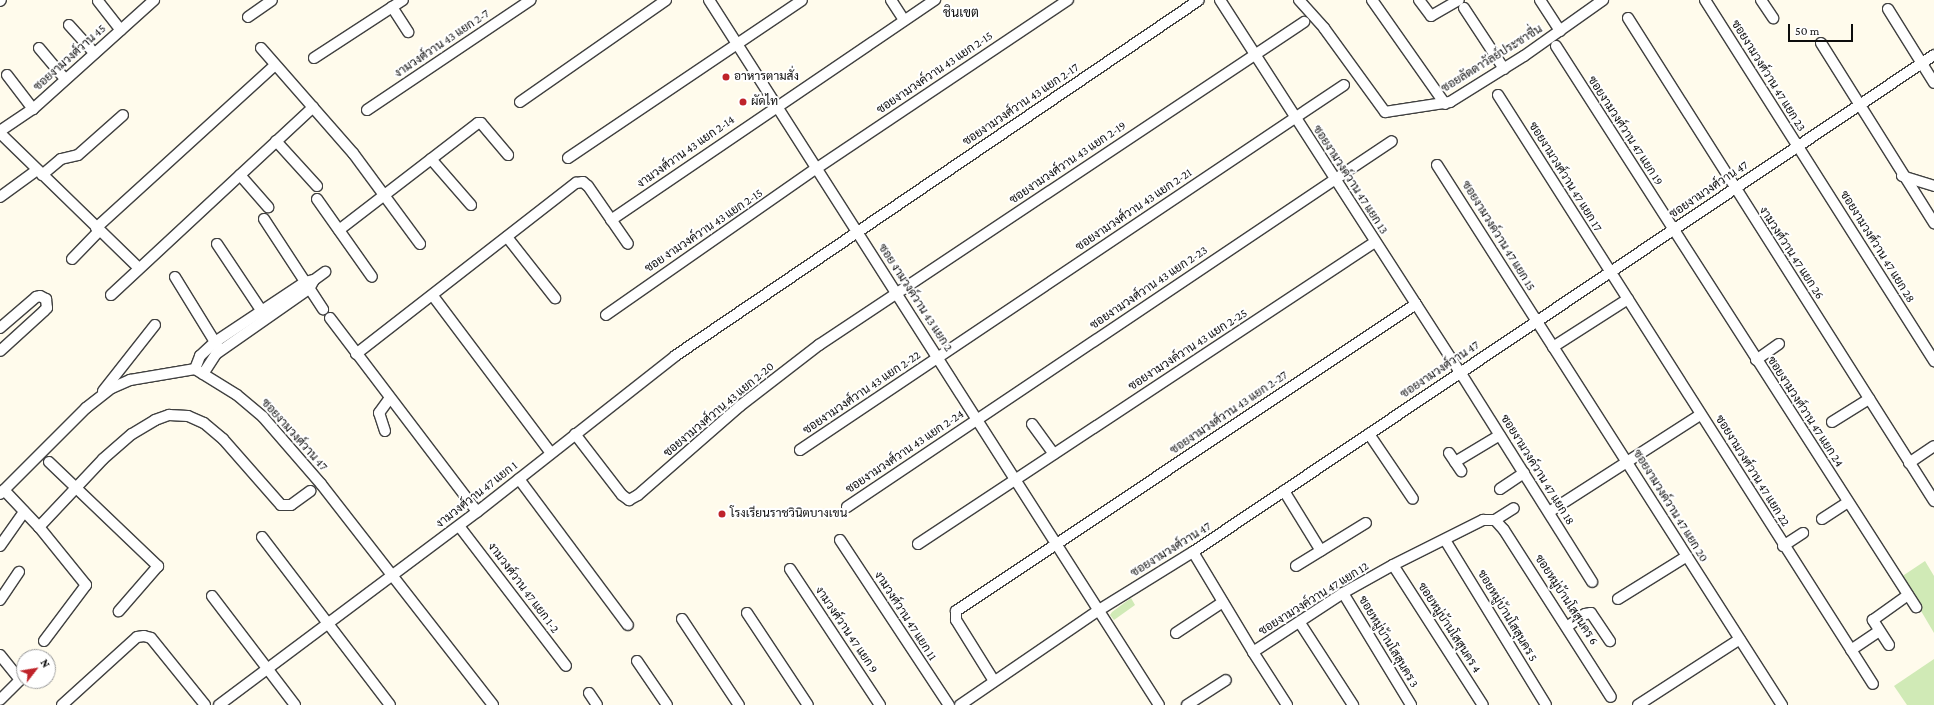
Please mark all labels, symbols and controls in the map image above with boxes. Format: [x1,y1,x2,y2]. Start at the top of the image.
district label: ชินเขต [943,5,979,21]
street label: งามวงศ์วาน 43 แยก 2-7 [392,7,492,81]
scale bar [1790,16,1855,42]
street label: ซอยงามวงศ์วาน 47 แยก 23 [1728,18,1808,134]
street label: ซอยงามวงศ์วาน 45 [31,22,109,94]
street label: ซอยลัดดาวัลย์ประชาชื่น [1439,22,1545,96]
text: 50 m [1795,24,1819,38]
street label: ซอยงามวงค์วาน 43 แยก 2-15 [874,29,996,117]
street label: ซอยงามวงศ์วาน 43 แยก 2-17 [960,61,1082,149]
place label: อาหารตามสั่ง [734,70,799,84]
marker: อาหารตามสั่ง [721,72,731,82]
street label: ซอยงามวงศ์วาน 47 แยก 19 [1584,74,1666,188]
place label: ผัดไท [751,95,778,109]
marker: ผัดไท [738,97,748,107]
street label: งามวงศ์วาน 43 แยก 2-14 [634,113,738,191]
street label: ซอยงามวงศ์วาน 43 แยก 2-19 [1007,119,1129,207]
street label: ซอยงามวงศ์วาน 47 แยก 17 [1525,119,1605,235]
street label: ซอยงามวงค์วาน 47 แยก 13 [1309,123,1391,237]
street label: ซอยงามวงศ์วาน 47 [1667,158,1751,222]
street label: ซอยงามวงศ์วาน 43 แยก 2-21 [1073,166,1195,254]
street label: ซอยงามวงค์วาน 47 แยก 15 [1458,178,1538,294]
street label: ซอย งามวงค์วาน 43 แยก 2-15 [642,186,766,276]
street label: ซอยงามวงศ์วาน 47 แยก 28 [1837,188,1917,306]
street label: งามวงศ์วาน 47 แยก 26 [1756,204,1826,302]
street label: ซอย งามวงค์วาน 43 แยก 2 [875,241,955,355]
street label: ซอยงามวงศ์วาน 43 แยก 2-23 [1087,243,1211,333]
street label: ซอยงามวงค์วาน 43 แยก 2-25 [1126,306,1250,394]
street label: ซอยงามวงศ์วาน 47 [1398,338,1482,402]
street label: ซอยงามวงศ์วาน 43 แยก 2-22 [800,348,924,438]
street label: ซอยงามวงศ์วาน 47 แยก 24 [1764,354,1846,470]
street label: ซอยงามวงศ์วาน 43 แยก 2-20 [661,360,777,460]
street label: ซอยงามวงศ์วาน 43 แยก 2-27 [1168,368,1290,458]
street label: ซอยงามวงศ์วาน 47 [258,396,330,474]
street label: ซอยงามวงศ์วาน 43 แยก 2-24 [843,407,967,497]
street label: ซอยงามวงค์วาน 47 แยก 18 [1497,412,1577,528]
street label: ซอยงามวงศ์วาน 47 แยก 22 [1712,413,1792,529]
street label: ซอยงามวงค์วาน 47 แยก 20 [1630,447,1710,565]
street label: งามวงศ์วาน 47 แยก 1 [433,459,521,531]
place label: โรงเรียนราชวินิตบางเขน [730,507,847,521]
marker: โรงเรียนราชวินิตบางเขน [717,509,727,519]
street label: ซอยงามวงศ์วาน 47 [1128,520,1214,580]
street label: งามวงศ์วาน 47 แยก 1-2 [484,540,562,636]
street label: ซอยหมู่บ้านโสสุนคร 6 [1531,552,1601,648]
street label: ซอยงามวงค์วาน 47 แยก 12 [1256,559,1372,639]
street label: ซอยหมู่บ้านโสสุนคร 5 [1474,567,1540,665]
street label: งามวงศ์วาน 47 แยก 11 [871,569,939,663]
street label: ซอยหมู่บ้านโสสุนคร 4 [1414,580,1484,676]
street label: งามวงศ์วาน 47 แยก 9 [812,584,880,676]
street label: ซอยหมู่บ้านโสสุนคร 3 [1355,593,1421,691]
north arrow [16,649,56,689]
text: N [38,657,53,670]

